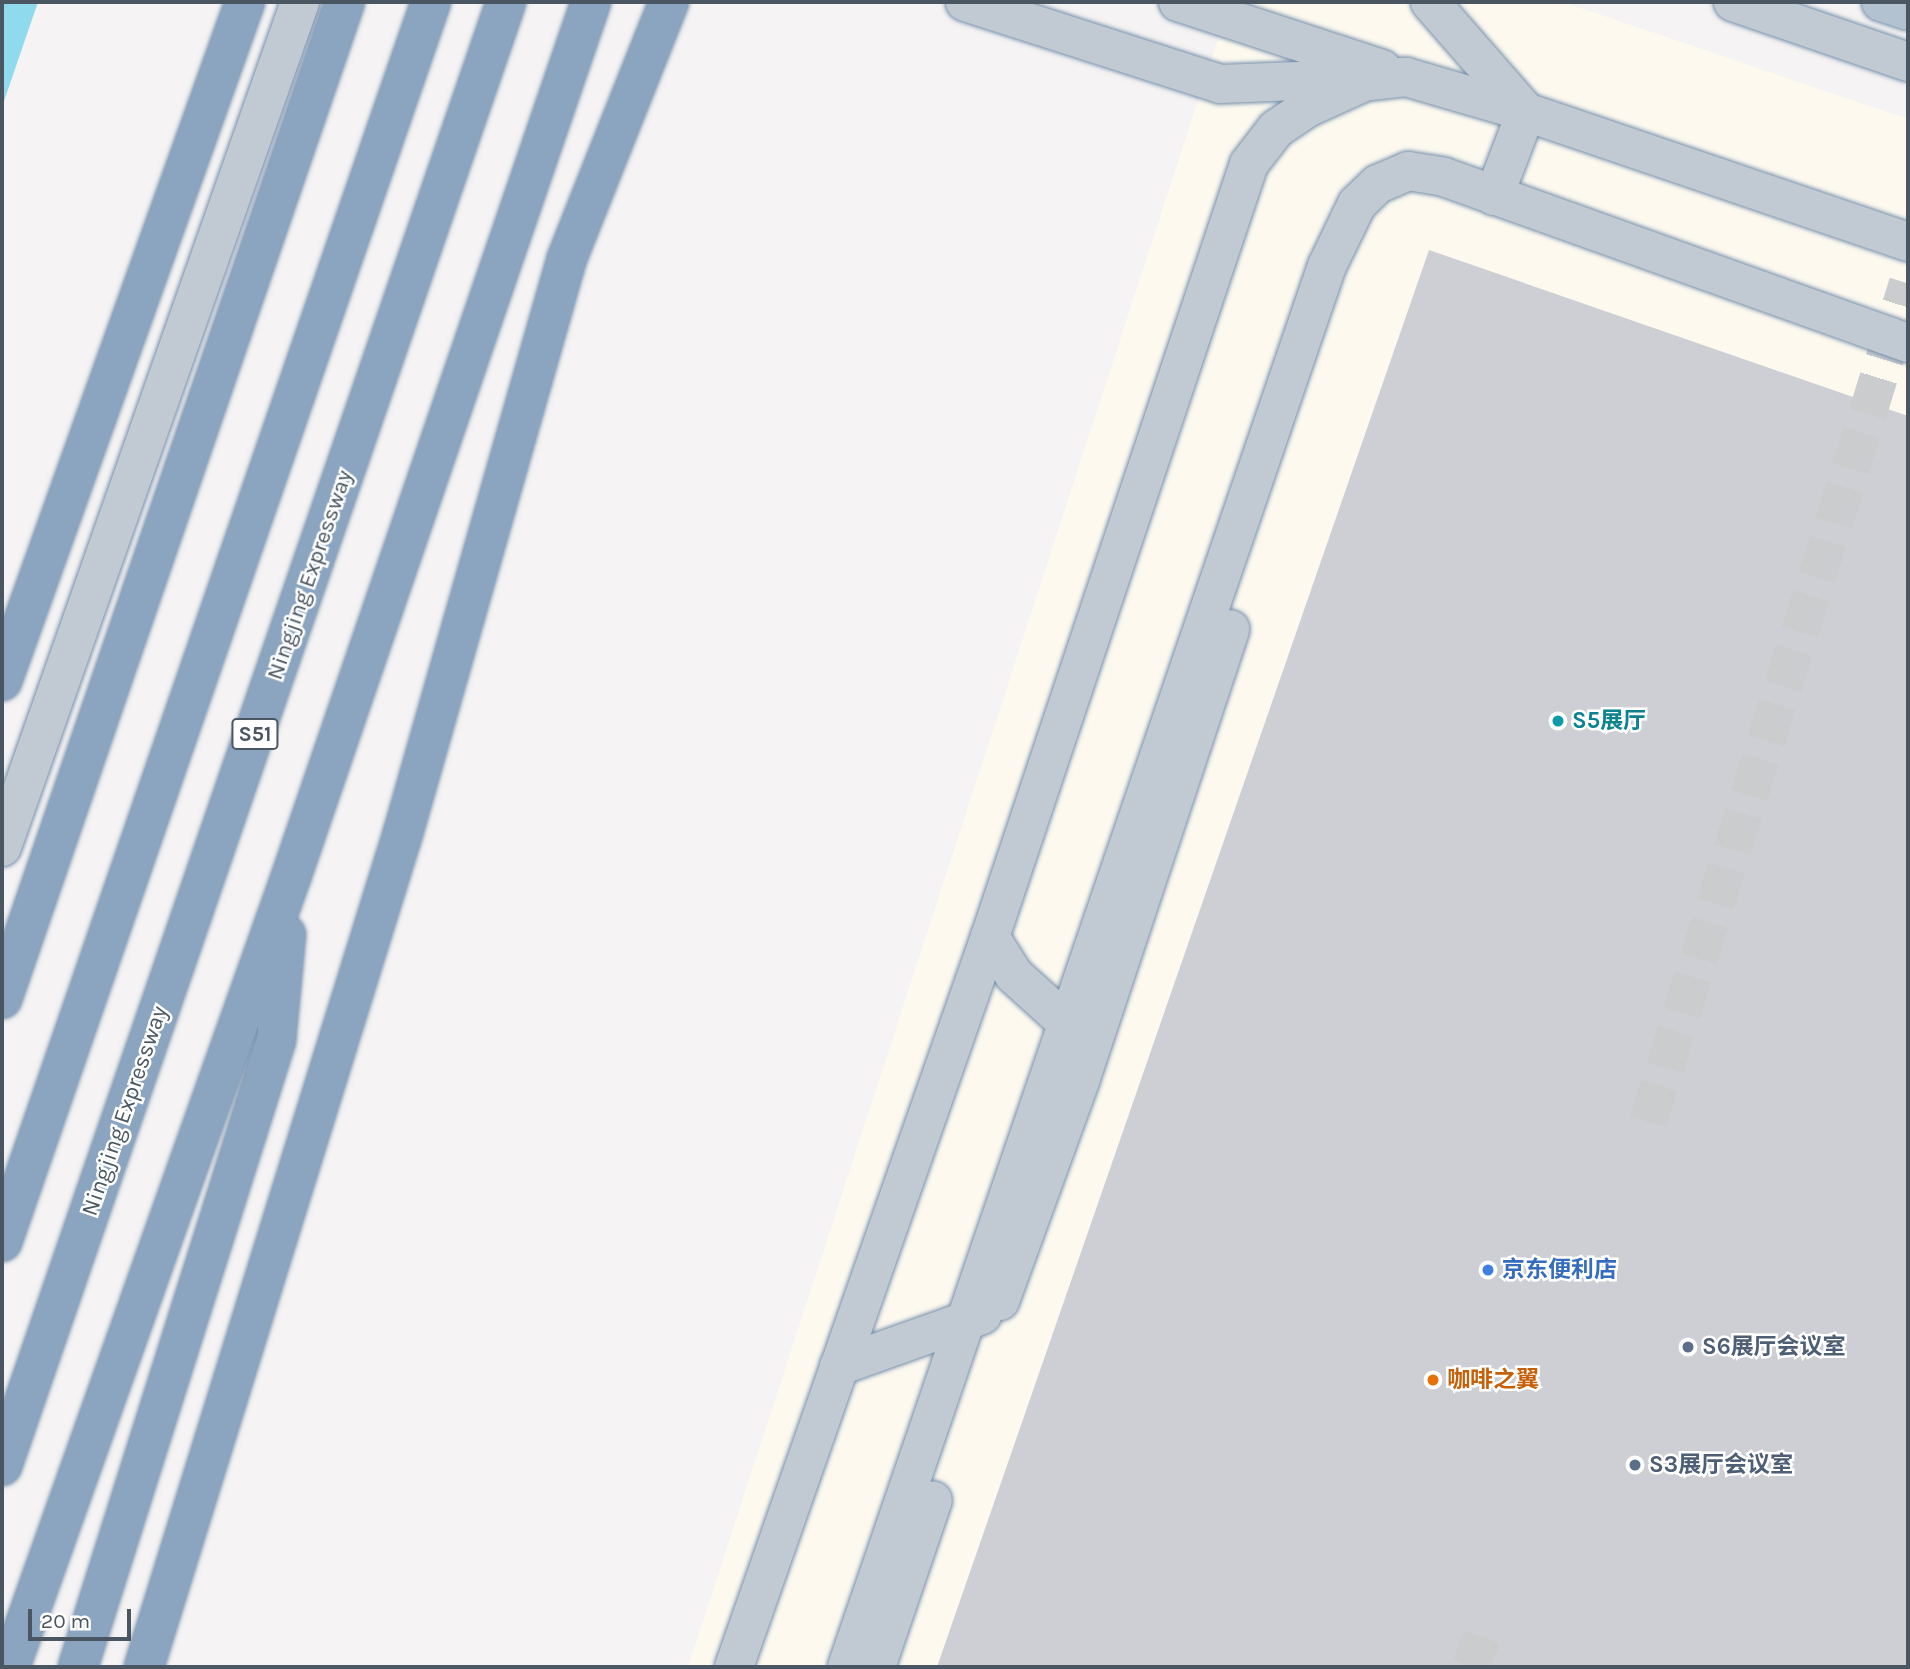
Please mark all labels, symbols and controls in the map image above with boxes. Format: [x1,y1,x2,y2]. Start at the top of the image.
street label: Ningjing Expressway [261,467,359,683]
place label: S5展厅 [1572,707,1646,735]
marker: S5展厅 [1550,713,1566,729]
road number: S51 [230,716,280,752]
street label: Ningjing Expressway [76,1003,174,1219]
place label: 京东便利店 [1502,1256,1617,1284]
marker: 京东便利店 [1480,1262,1496,1278]
place label: S6展厅会议室 [1702,1333,1846,1361]
marker: S6展厅会议室 [1680,1339,1696,1355]
place label: 咖啡之翼 [1447,1366,1539,1394]
marker: 咖啡之翼 [1425,1372,1441,1388]
place label: S3展厅会议室 [1649,1451,1793,1479]
marker: S3展厅会议室 [1627,1457,1643,1473]
scale bar [32,1596,135,1640]
text: 20 m [41,1609,90,1633]

